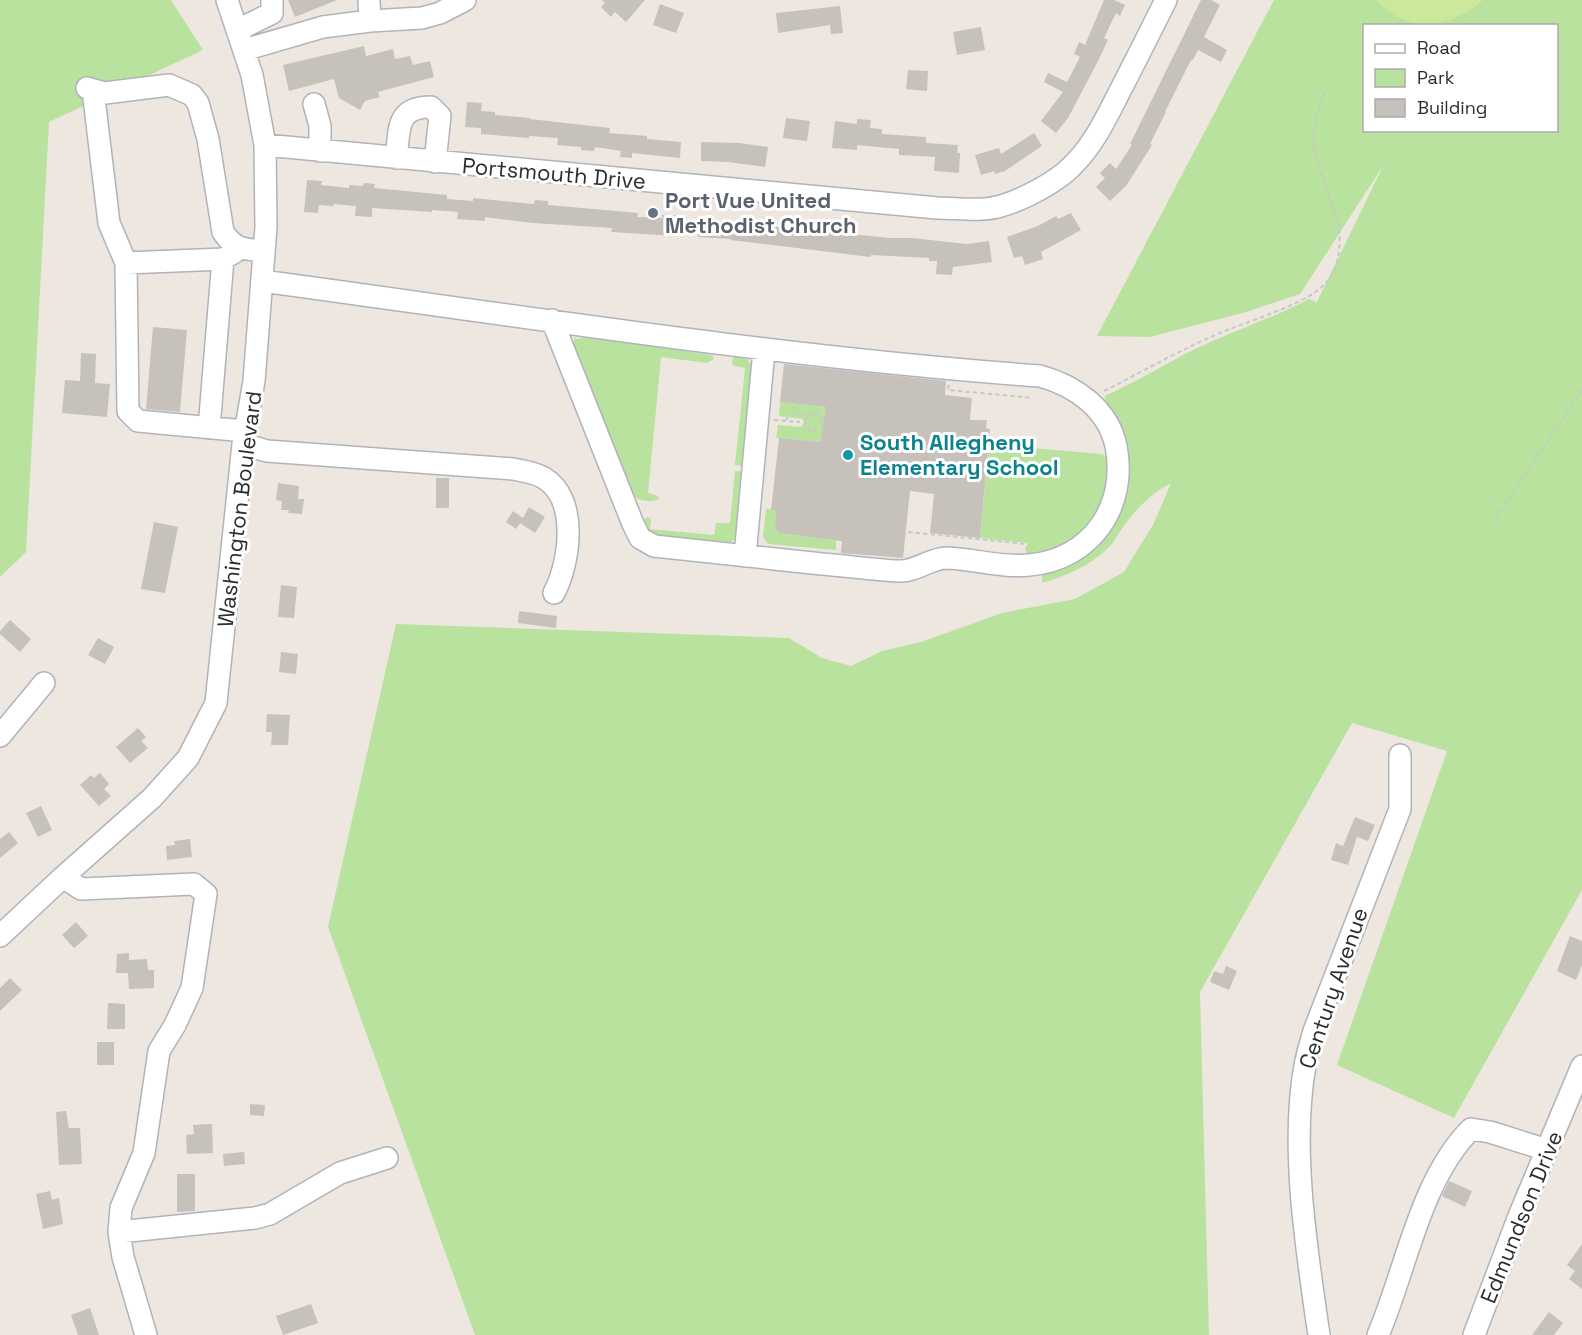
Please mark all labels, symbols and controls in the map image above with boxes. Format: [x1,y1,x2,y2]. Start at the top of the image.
legend [1363,24,1558,132]
text: Road [1417,36,1461,59]
text: Park [1417,66,1455,89]
text: Building [1417,96,1487,119]
street label: Portsmouth Drive [461,151,647,195]
place label: Port Vue United Methodist Church [665,186,856,239]
marker: Port Vue United Methodist Church [646,206,660,220]
street label: Washington Boulevard [211,389,267,629]
place label: South Allegheny Elementary School [860,428,1059,481]
marker: South Allegheny Elementary School [841,448,855,462]
street label: Century Avenue [1292,904,1374,1072]
street label: Edmundson Drive [1474,1127,1568,1307]

